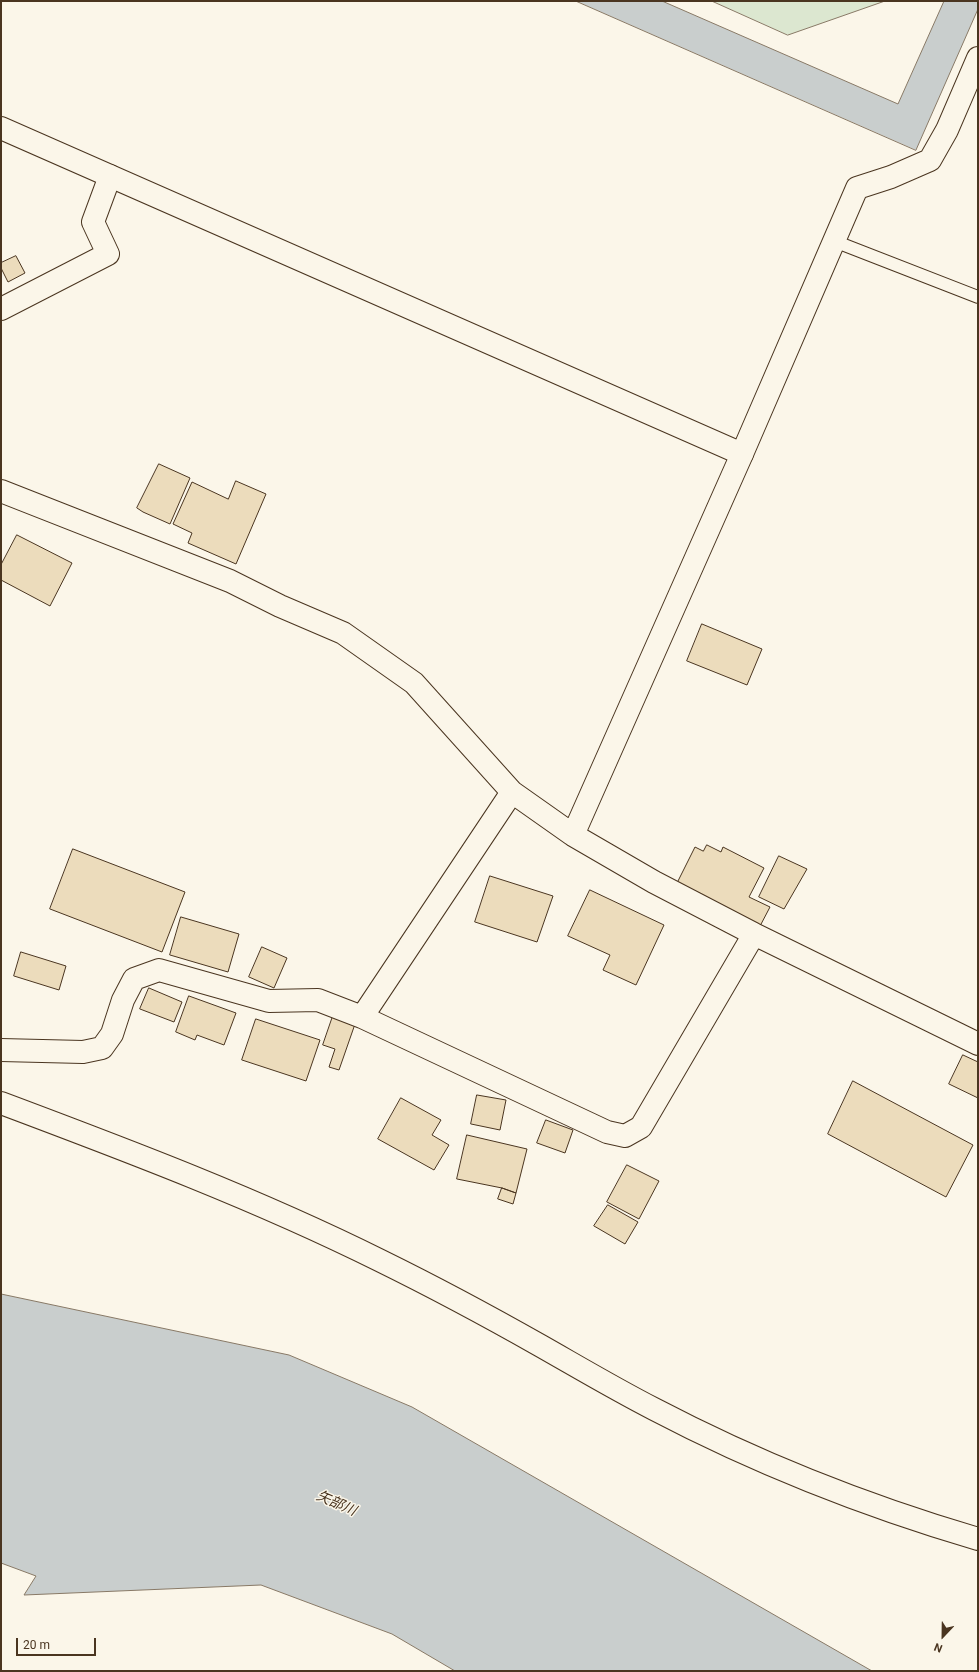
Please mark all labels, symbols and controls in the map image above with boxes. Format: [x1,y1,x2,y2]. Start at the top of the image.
water label: 矢部川 [313,1488,359,1520]
north arrow [923,1616,963,1656]
scale bar [18,1630,98,1656]
text: 20 m [23,1638,50,1652]
text: N [932,1640,944,1655]

